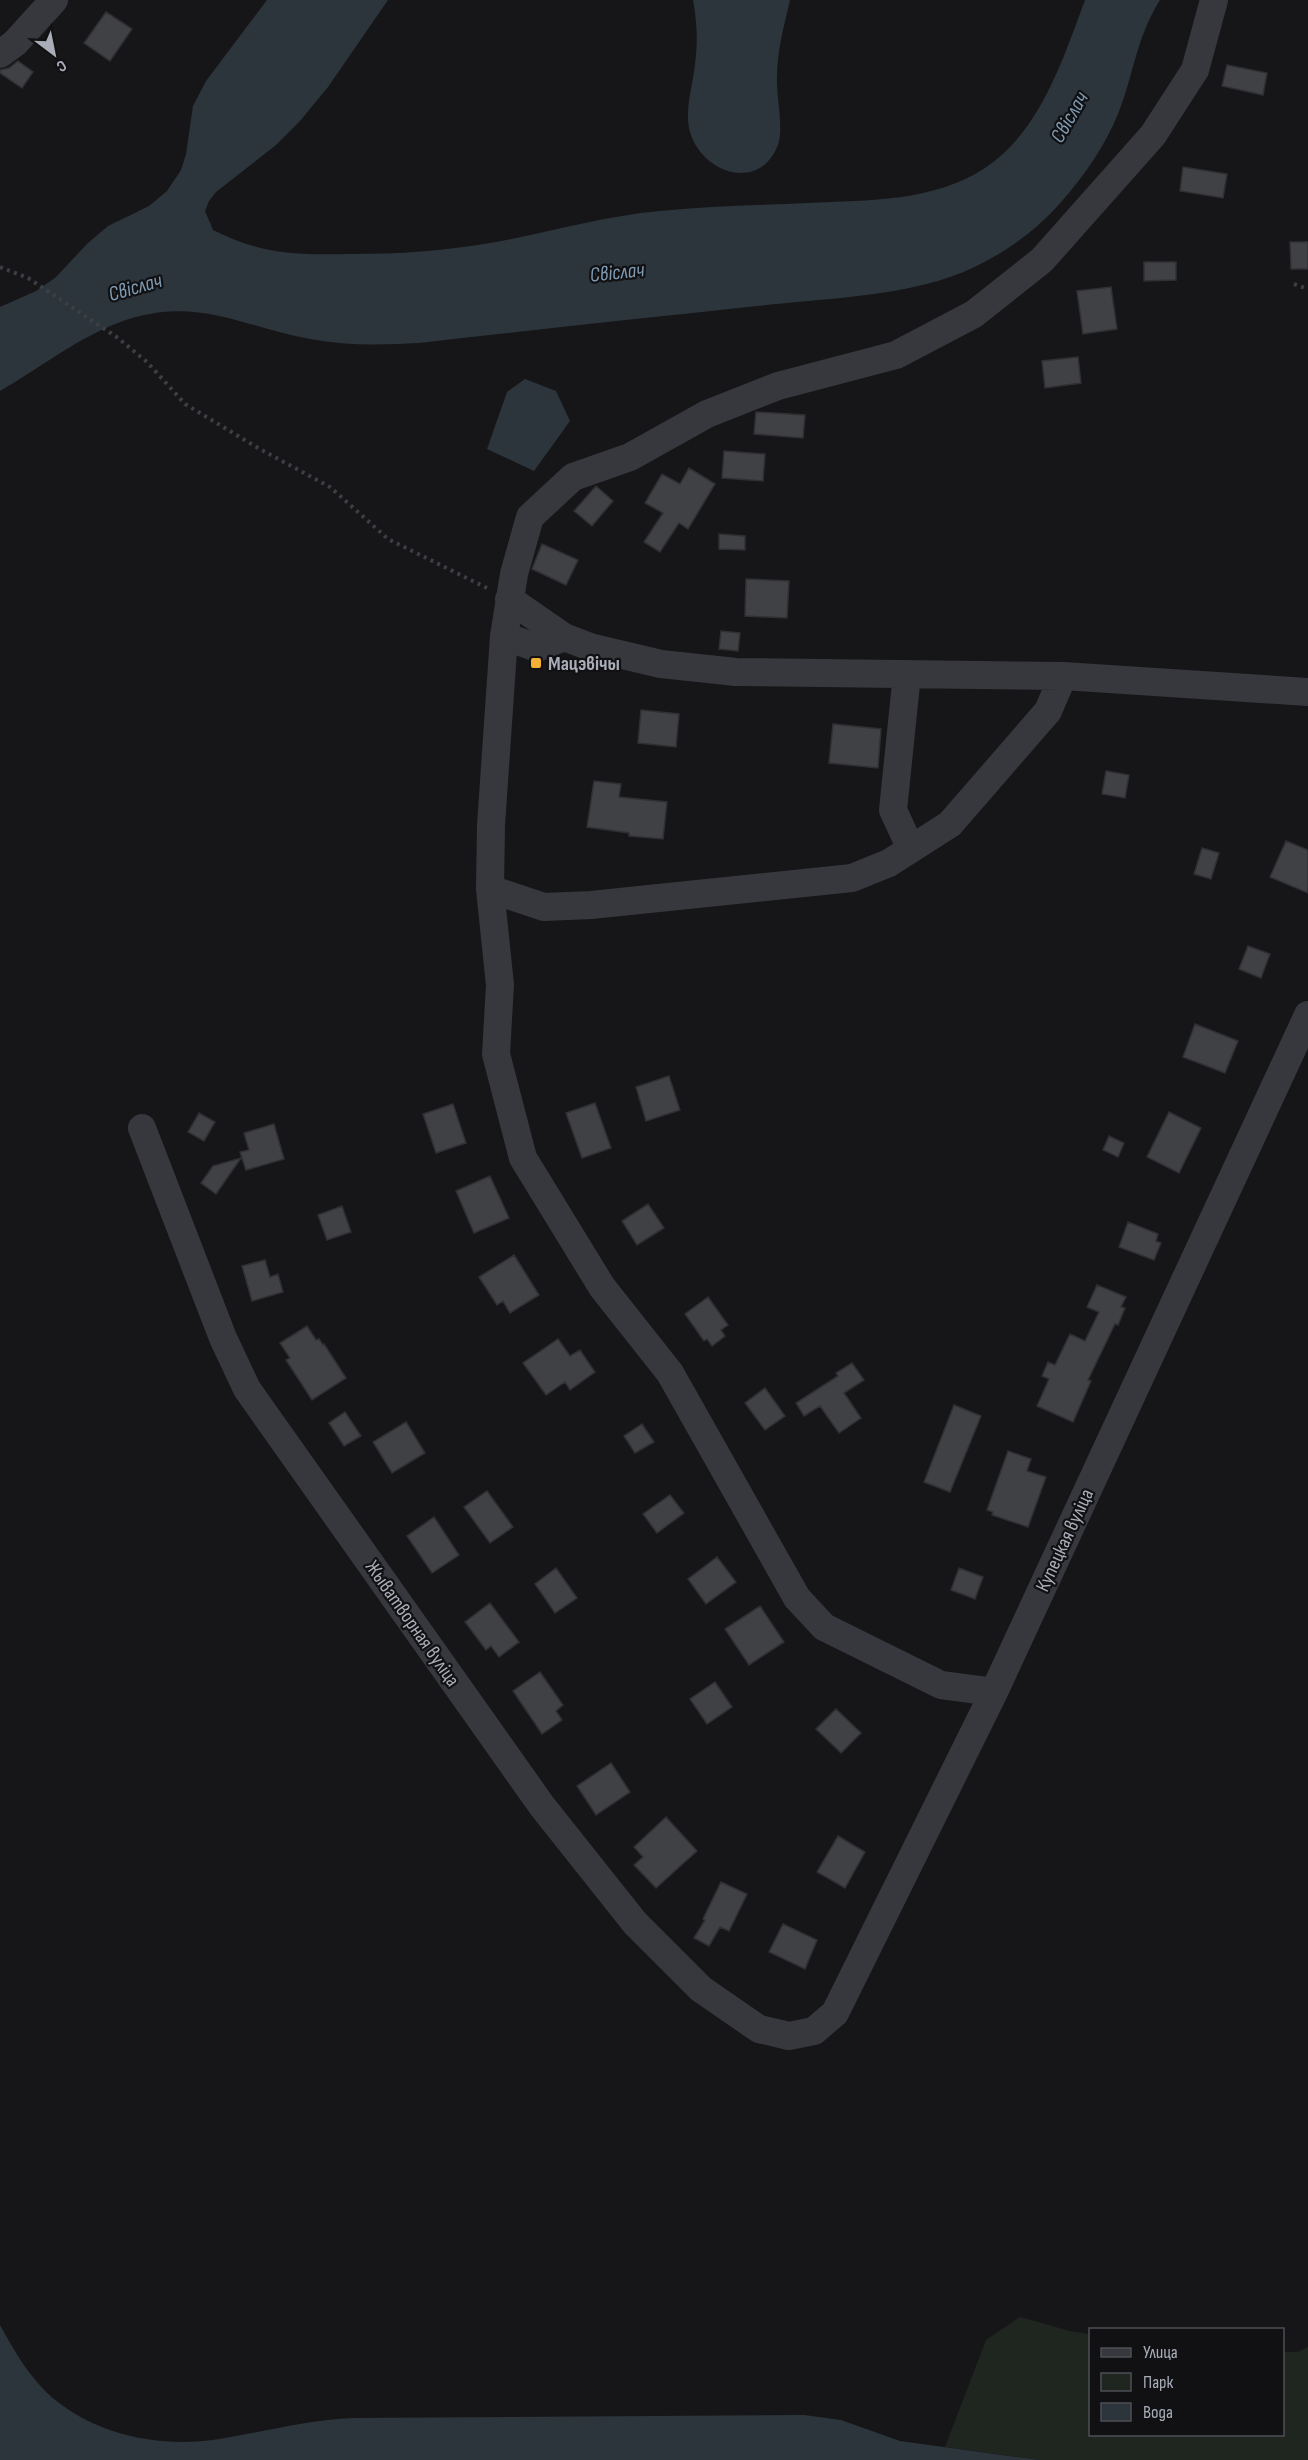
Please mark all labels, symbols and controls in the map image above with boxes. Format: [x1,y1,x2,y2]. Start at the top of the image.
north arrow [24,24,84,84]
text: С [53,55,70,76]
water label: Свіслач [1045,87,1094,147]
water label: Свіслач [589,257,646,288]
water label: Свіслач [105,268,166,307]
place label: Мацэвічы [548,652,620,676]
marker: Мацэвічы [529,656,543,670]
street label: Купецкая вуліца [1031,1485,1099,1596]
street label: Жыватворная вуліца [360,1556,464,1691]
legend [1089,2328,1284,2436]
text: Улица [1143,2342,1178,2363]
text: Парк [1143,2372,1174,2393]
text: Вода [1143,2402,1173,2423]

